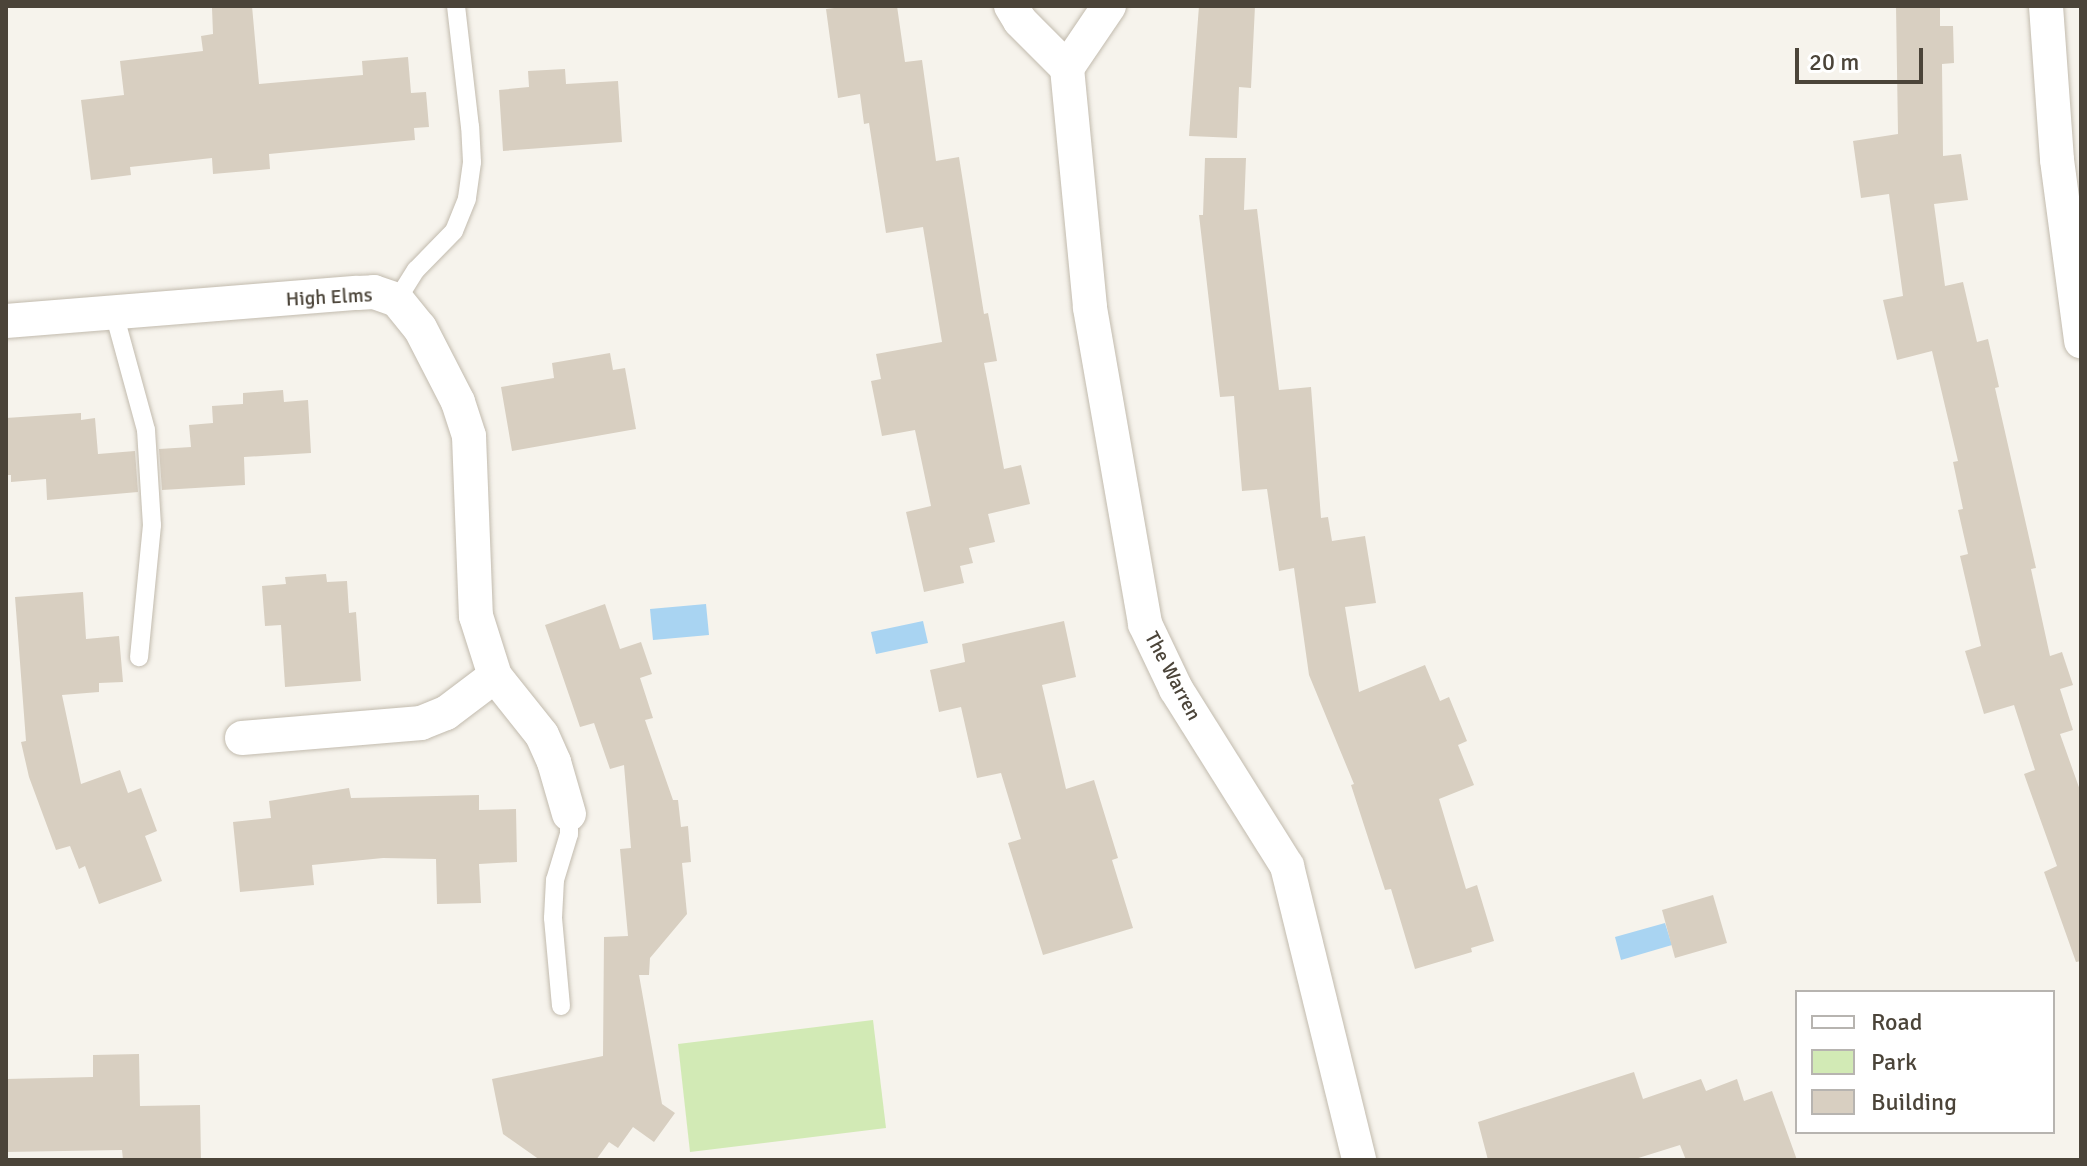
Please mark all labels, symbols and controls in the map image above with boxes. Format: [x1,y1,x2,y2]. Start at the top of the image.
scale bar [1799,32,1927,82]
text: 20 m [1809,47,1859,77]
street label: High Elms [285,283,373,311]
street label: The Warren [1140,628,1206,724]
legend [1795,990,2055,1134]
text: Road [1871,1007,1922,1037]
text: Park [1871,1047,1917,1077]
text: Building [1871,1087,1957,1117]

